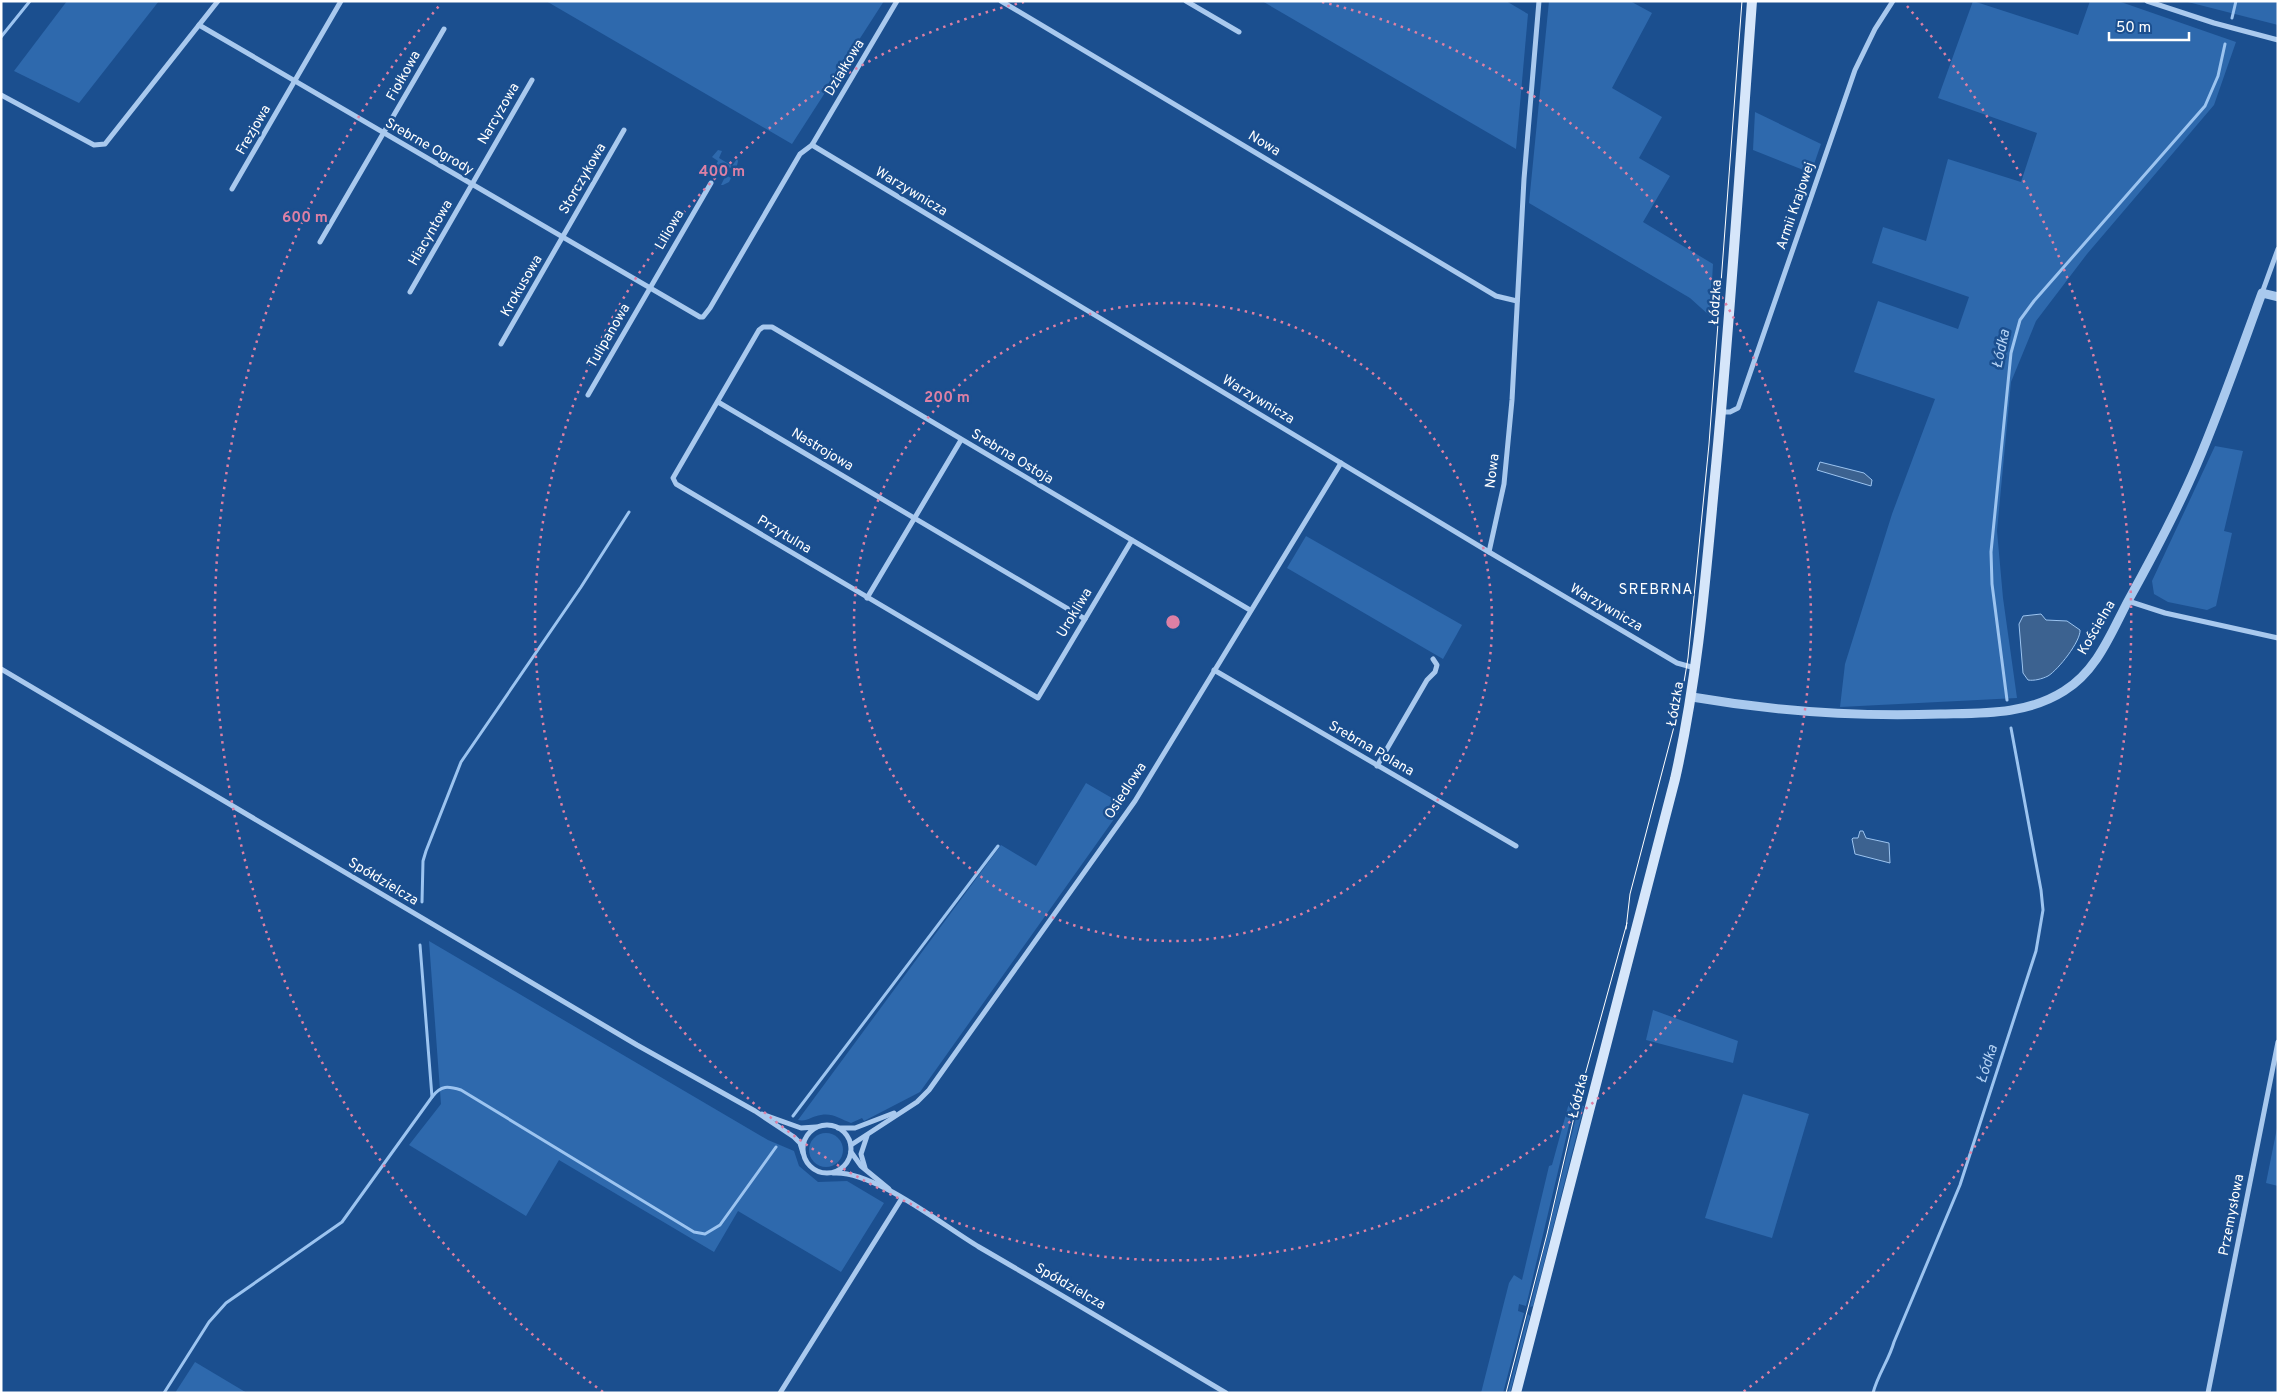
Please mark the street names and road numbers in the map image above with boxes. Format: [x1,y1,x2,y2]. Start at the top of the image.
street label: Działkowa [822,37,868,99]
street label: Fiołkowa [383,48,425,104]
street label: Narcyzowa [475,80,523,148]
street label: Frezjowa [233,102,275,158]
street label: Srebrne Ogrody [382,115,476,179]
street label: Nowa [1245,128,1283,160]
street label: Storczykowa [556,140,610,218]
street label: Armii Krajowej [1773,160,1819,252]
street label: Warzywnicza [872,164,950,220]
street label: Hiacyntowa [405,197,457,269]
street label: Liliowa [652,207,688,253]
street label: Krokusowa [497,252,547,320]
street label: Łódzka [1706,279,1726,325]
street label: Tulipanowa [584,301,634,371]
street label: Warzywnicza [1219,372,1297,428]
street label: Nastrojowa [788,425,856,475]
street label: Srebrna Ostoja [968,426,1056,488]
street label: Nowa [1482,453,1504,489]
street label: Przytulna [754,512,814,558]
street label: Warzywnicza [1567,580,1645,636]
street label: Urokliwa [1054,585,1096,641]
street label: Kościelna [2075,598,2119,658]
street label: Łódzka [1664,680,1688,728]
street label: Srebrna Polana [1325,718,1417,780]
street label: Osiedlowa [1101,759,1151,823]
street label: Spółdzielcza [345,854,421,910]
street label: Łódzka [1565,1072,1593,1120]
street label: Przemysłowa [2216,1173,2248,1257]
street label: Spółdzielcza [1032,1260,1108,1314]

